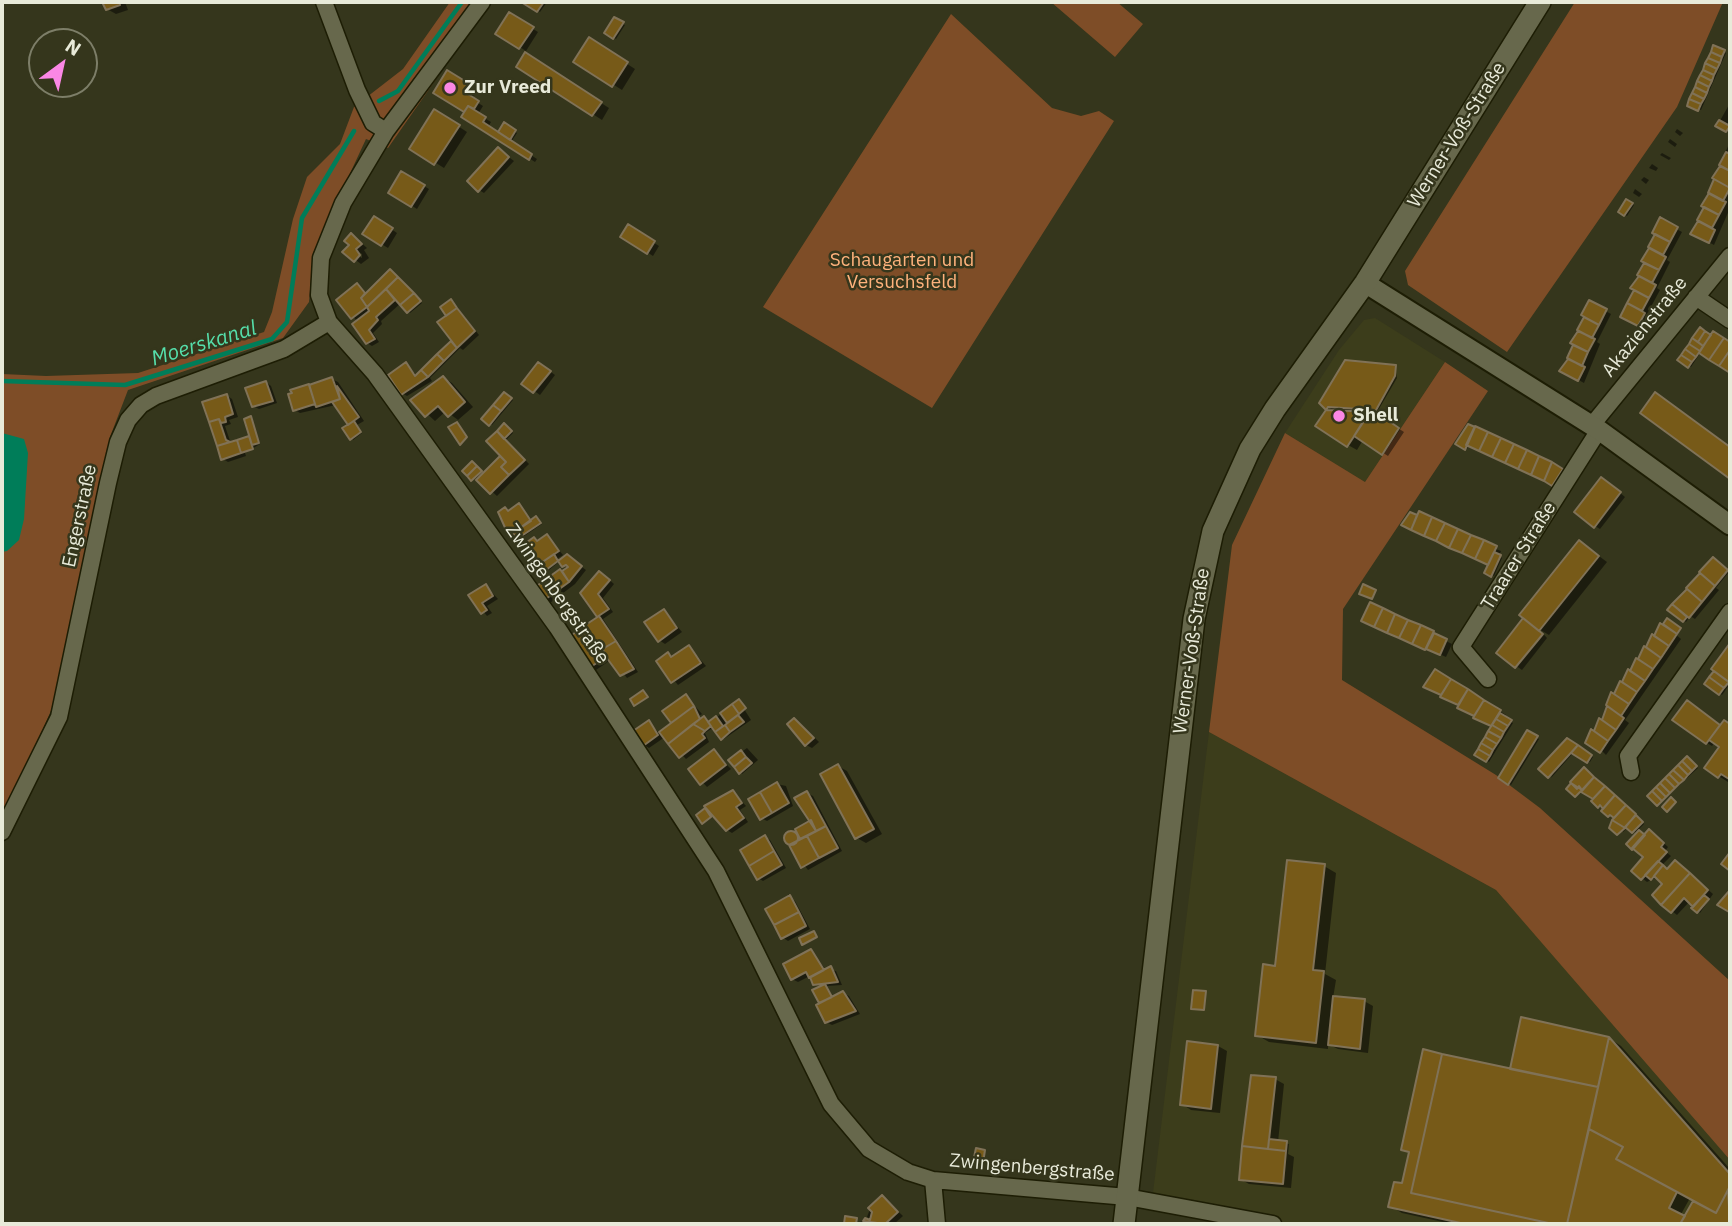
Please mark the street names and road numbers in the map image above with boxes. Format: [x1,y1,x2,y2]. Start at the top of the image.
street label: Werner-Voß-Straße [1403,58,1511,212]
street label: Akazienstraße [1598,272,1692,382]
street label: Engerstraße [58,462,102,570]
street label: Traarer Straße [1477,498,1561,614]
street label: Zwingenbergstraße [500,520,614,668]
street label: Werner-Voß-Straße [1169,567,1215,735]
street label: Zwingenbergstraße [948,1149,1116,1187]

